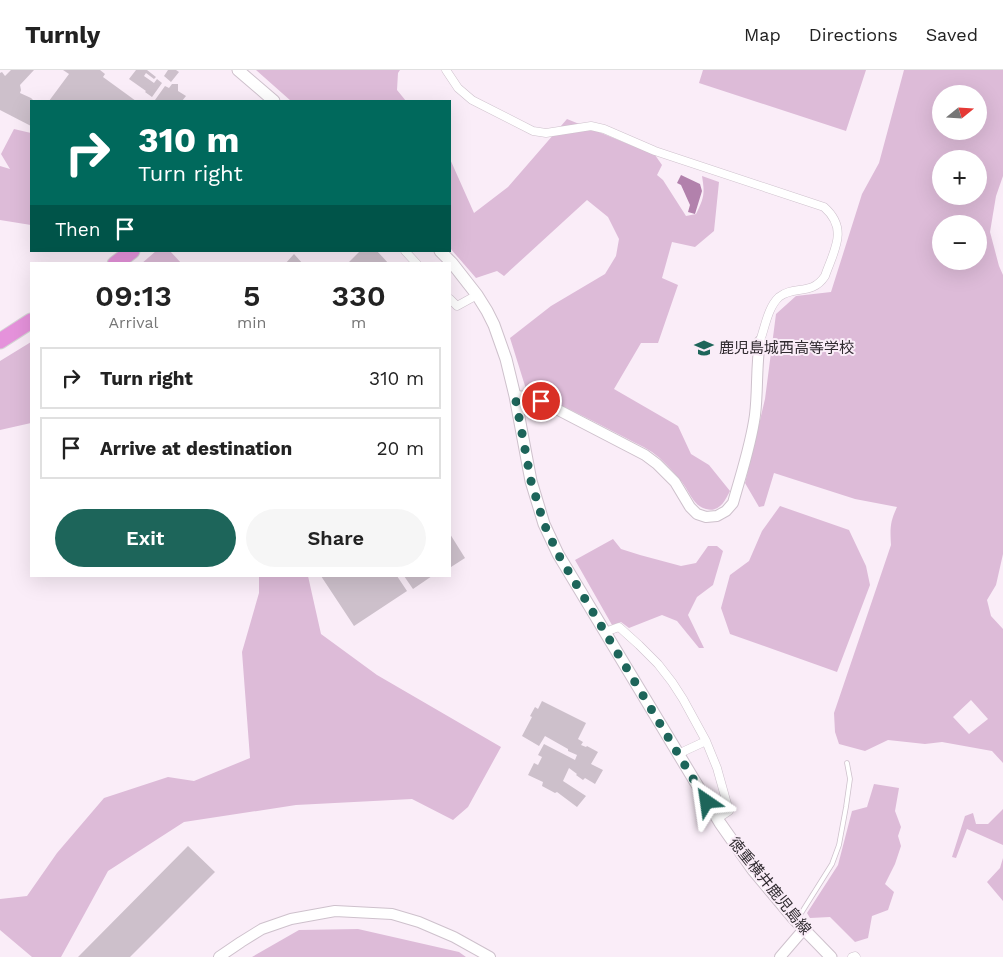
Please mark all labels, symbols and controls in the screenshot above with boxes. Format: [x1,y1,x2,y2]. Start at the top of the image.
text: Turnly [25,21,100,49]
text: Map [744,24,781,45]
text: Directions [809,24,898,45]
text: Saved [926,24,978,45]
north arrow [932,85,988,140]
map controls [932,85,987,270]
text: 310 m [138,119,239,161]
icon: right [55,120,120,185]
button: + [932,150,987,205]
text: Turn right [138,161,243,186]
icon: arrive [111,215,139,243]
button: − [932,215,987,270]
text: Then [55,218,101,241]
text: 09:13 [95,278,172,313]
text: 5 [243,278,260,313]
text: 330 [331,278,386,313]
text: Arrival [109,313,158,332]
text: min [237,313,266,332]
text: m [351,313,366,332]
school or university icon: 鹿児島城西高等学校 [693,337,715,359]
place label: 鹿児島城西高等学校 [719,339,854,357]
icon: right [57,364,85,392]
text: Turn right [100,367,193,390]
text: 310 m [369,367,424,390]
pin [520,380,562,422]
icon: arrive [527,387,555,415]
icon: arrive [57,434,85,462]
text: Arrive at destination [100,437,292,460]
text: 20 m [377,437,424,460]
button: Exit [55,509,236,567]
button: Share [246,509,426,567]
position arrow [680,775,732,827]
street label: 徳重横井鹿児島線 [725,834,815,938]

